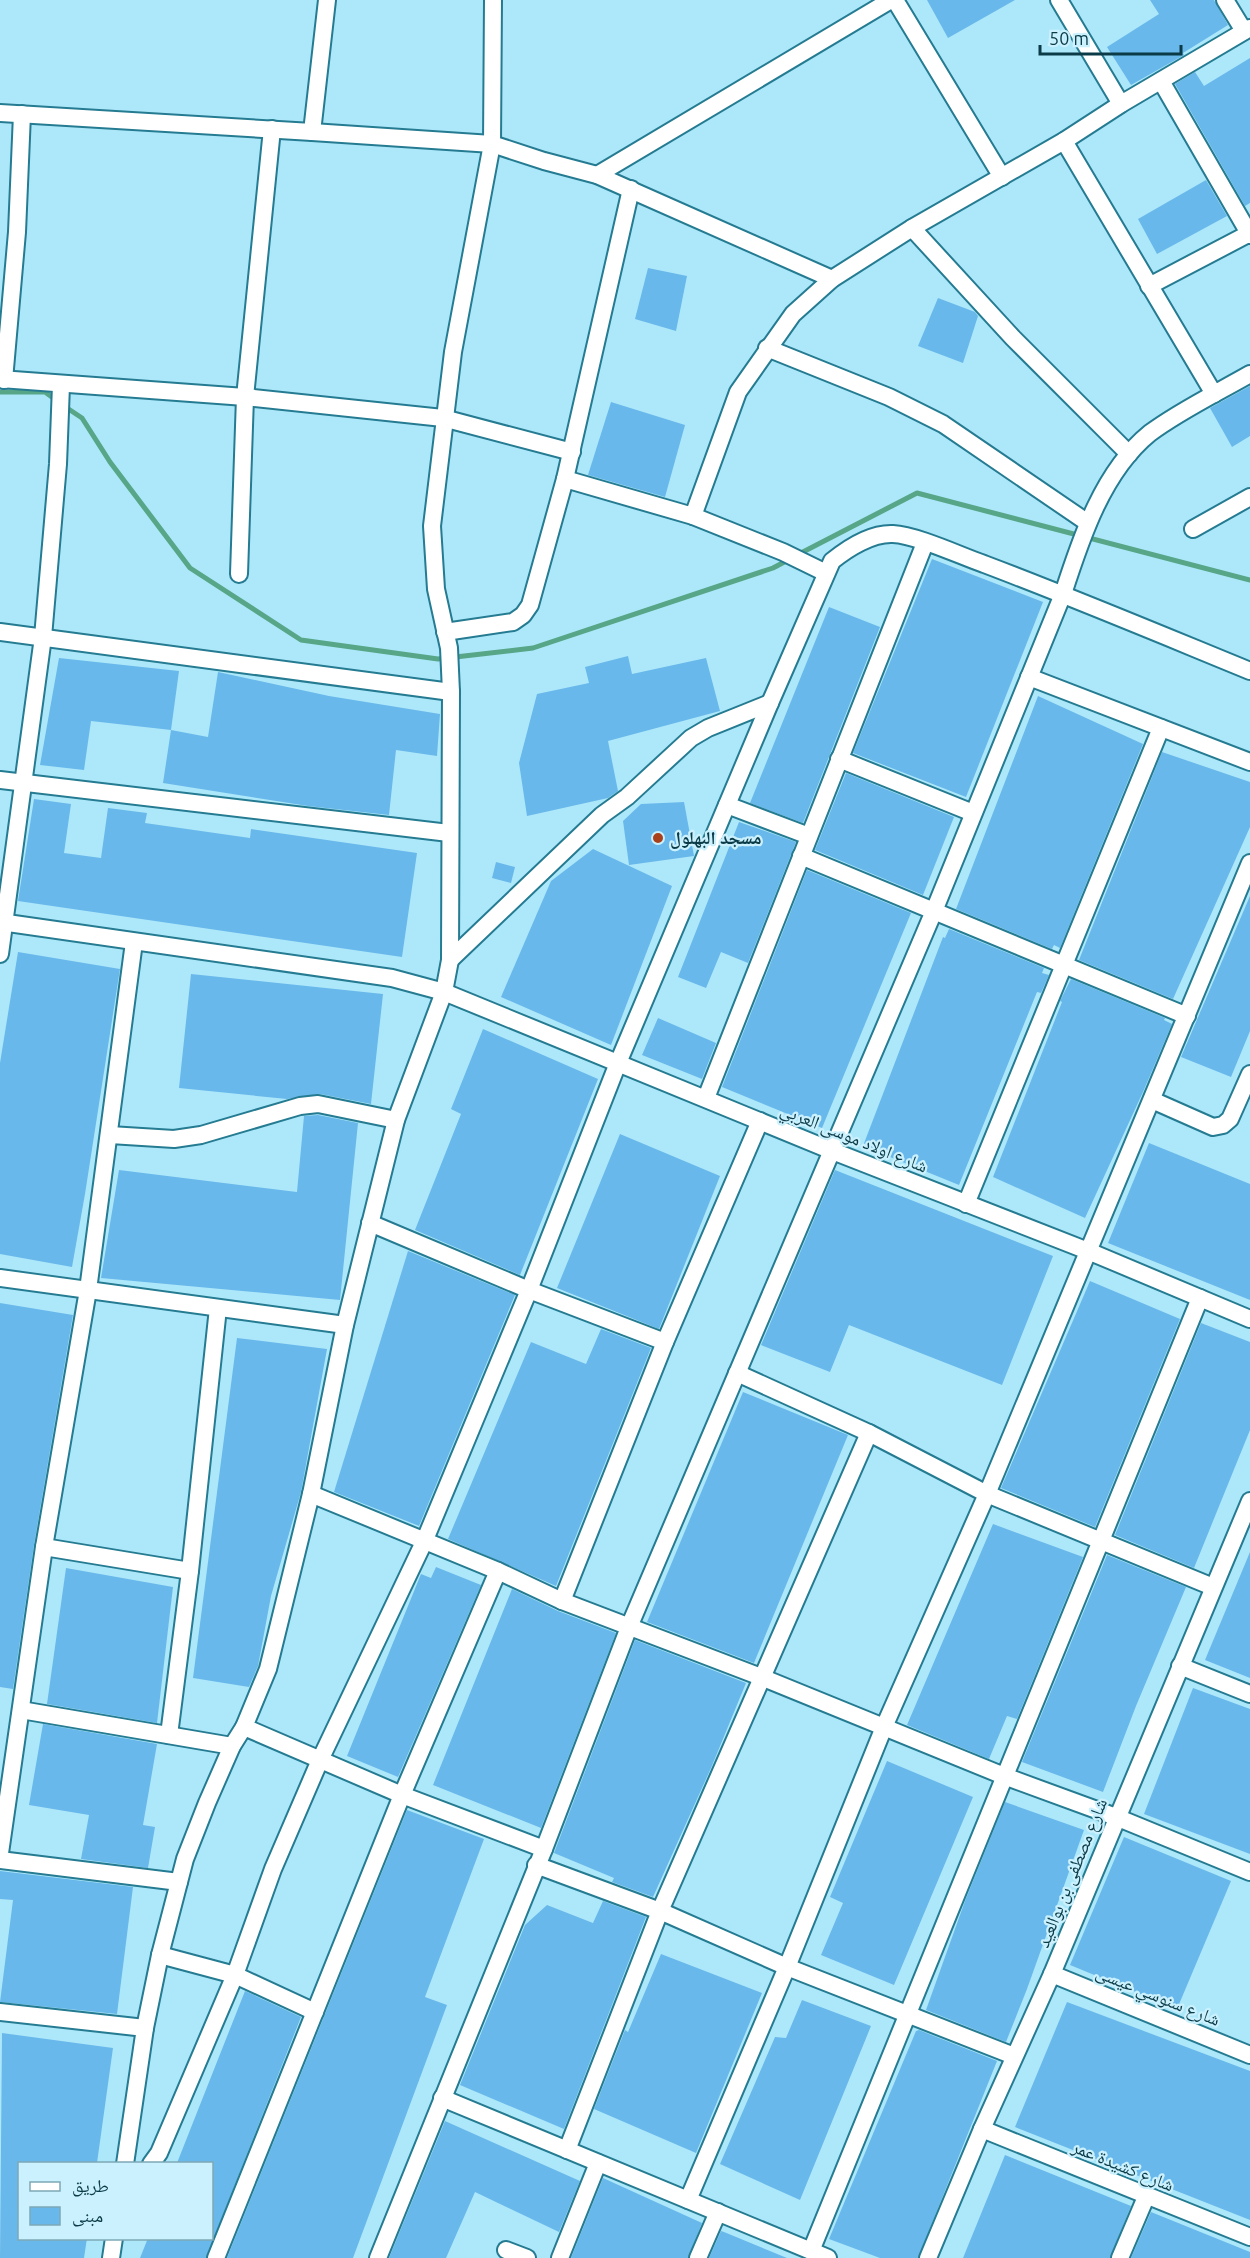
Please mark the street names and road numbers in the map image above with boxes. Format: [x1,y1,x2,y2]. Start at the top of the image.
street label: شارع اولاد موسى العربي [776,1098,931,1181]
street label: شارع مصطفى بن بوالعيد [1032,1795,1112,1951]
street label: شارع سنوسي عيسى [1091,1961,1223,2034]
street label: شارع كشيدة عمر [1068,2135,1177,2196]

